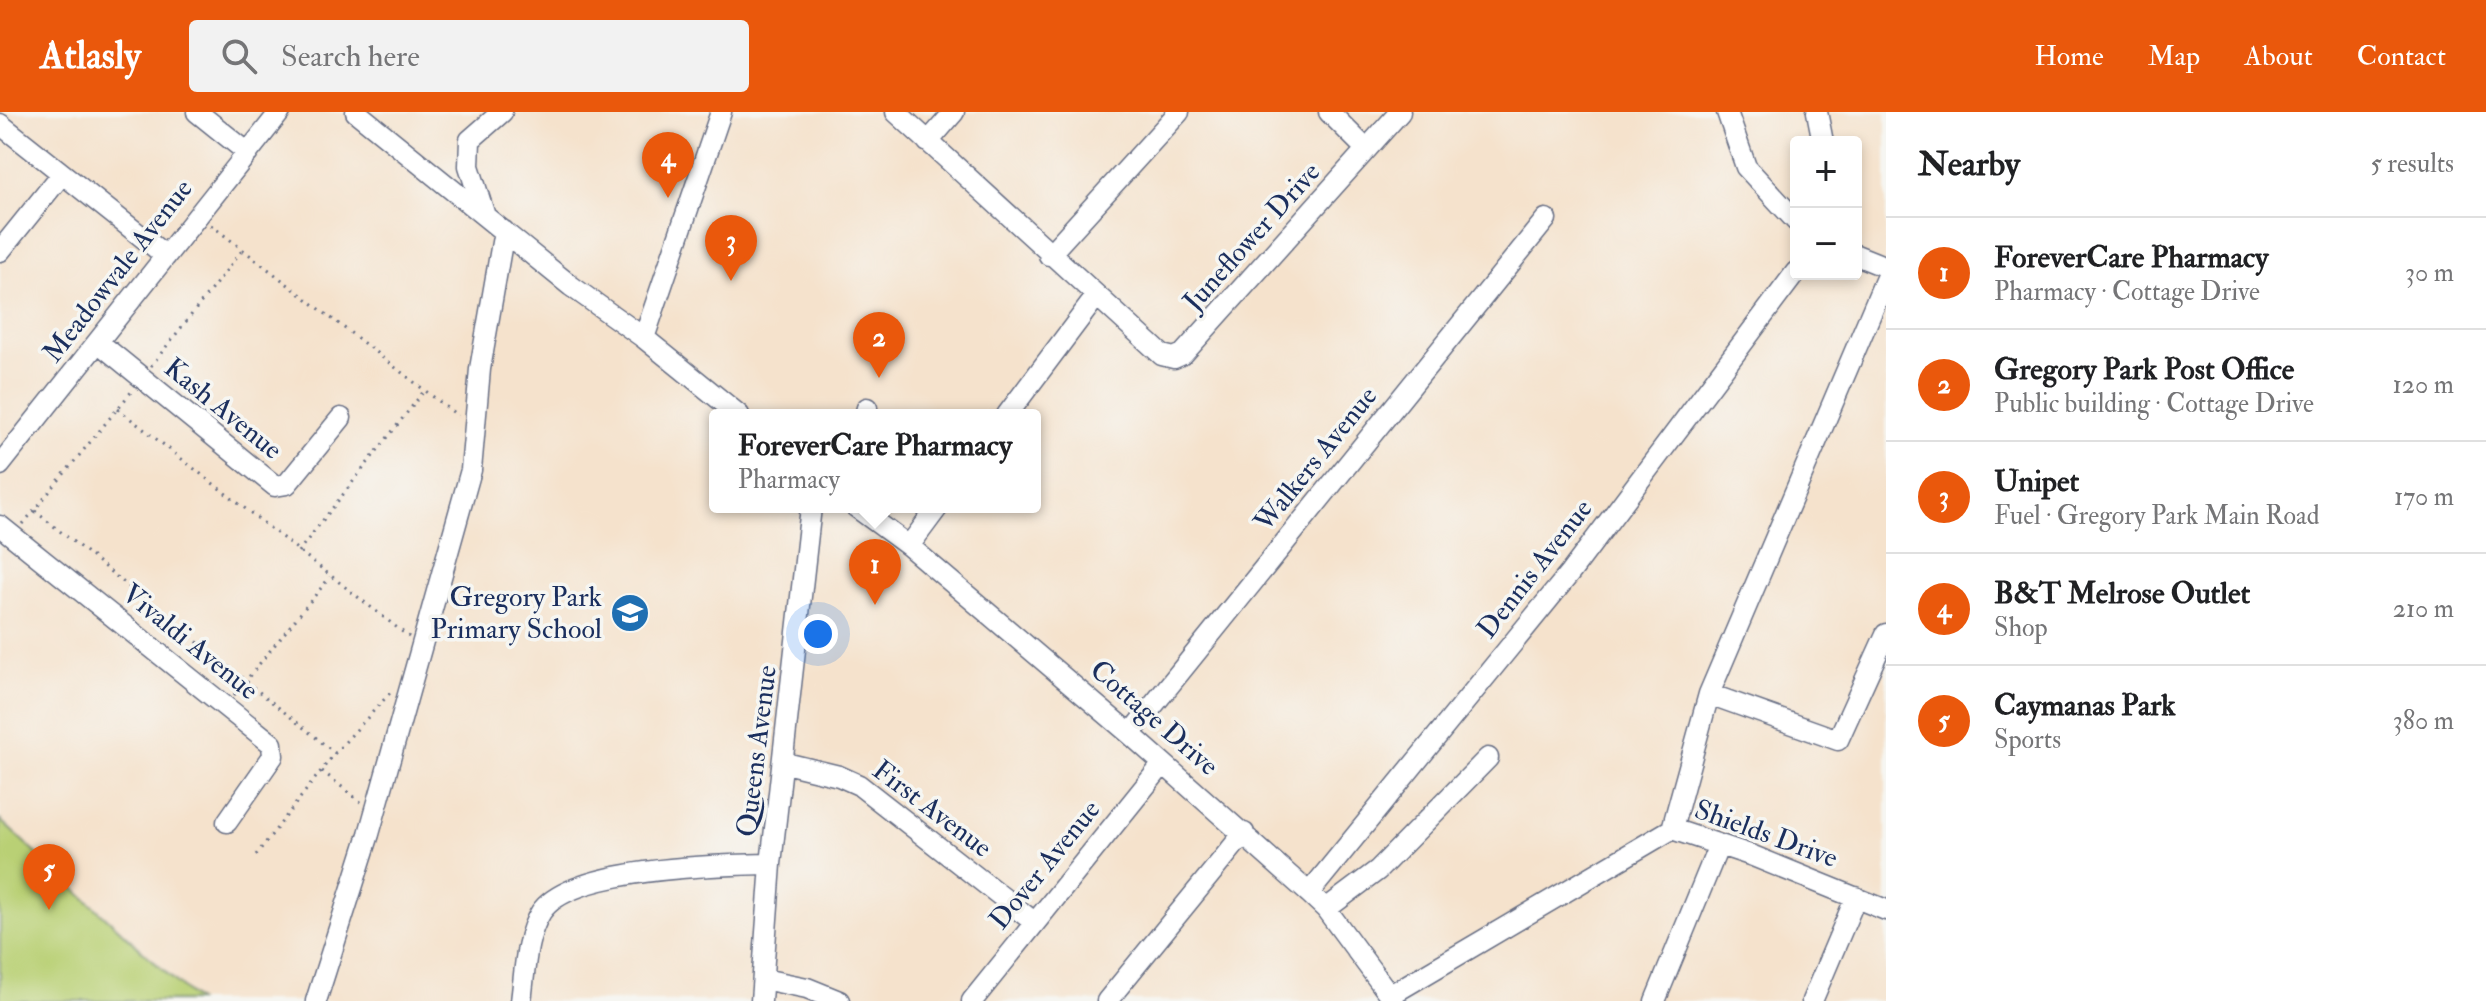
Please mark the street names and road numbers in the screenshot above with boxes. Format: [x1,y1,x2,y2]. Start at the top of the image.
street label: Juneflower Drive [1175,155,1328,319]
street label: Meadowvale Avenue [35,172,201,370]
street label: Kash Avenue [157,351,290,468]
street label: Walkers Avenue [1246,379,1385,539]
street label: Dennis Avenue [1470,492,1600,646]
street label: Vivaldi Avenue [115,576,266,708]
street label: Cottage Drive [1082,653,1226,784]
street label: Queens Avenue [729,663,785,839]
street label: First Avenue [865,753,999,866]
street label: Shields Drive [1690,792,1843,876]
street label: Dover Avenue [982,793,1108,937]

